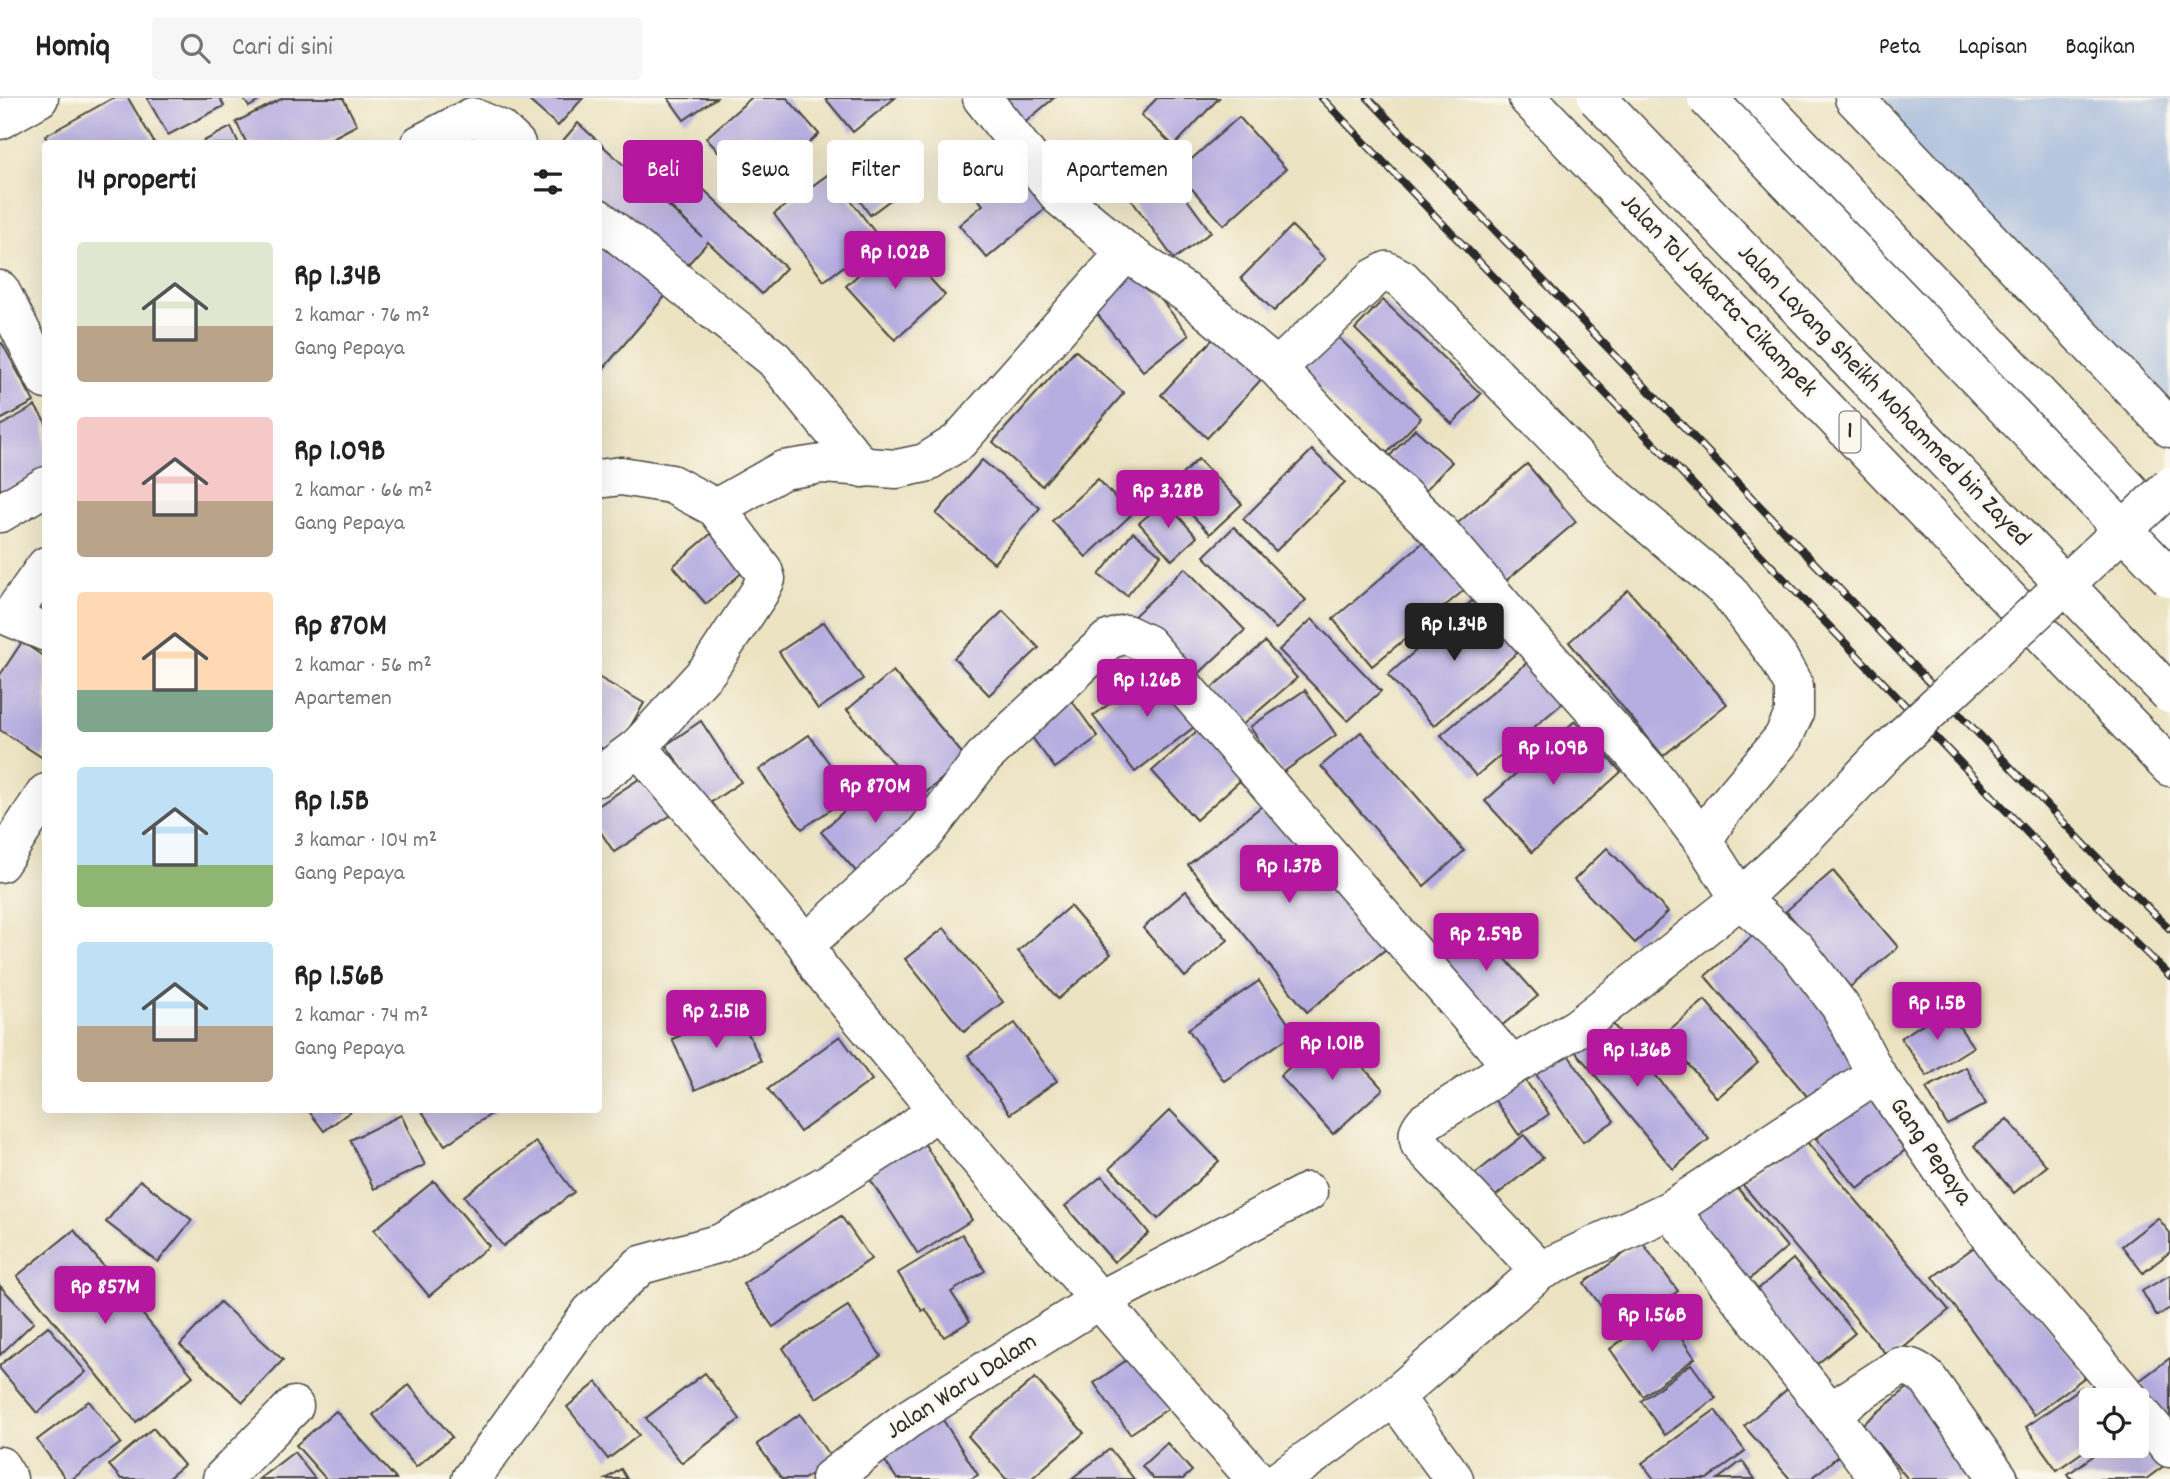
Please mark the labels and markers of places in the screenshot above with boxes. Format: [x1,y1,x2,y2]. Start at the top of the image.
pin: Rp 1.02B [823,232,967,291]
pin: Rp 3.28B [1096,470,1240,530]
pin: Rp 1.34B [1382,603,1526,663]
pin: Rp 1.26B [1075,660,1219,719]
pin: Rp 1.09B [1481,728,1625,787]
pin: Rp 870M [810,766,940,825]
pin: Rp 1.37B [1217,846,1361,905]
pin: Rp 2.59B [1414,914,1558,973]
pin: Rp 1.5B [1872,982,2002,1042]
pin: Rp 2.51B [644,990,788,1050]
pin: Rp 1.01B [1260,1023,1404,1082]
pin: Rp 1.36B [1565,1030,1709,1089]
pin: Rp 857M [40,1266,170,1326]
pin: Rp 1.56B [1580,1294,1724,1354]

